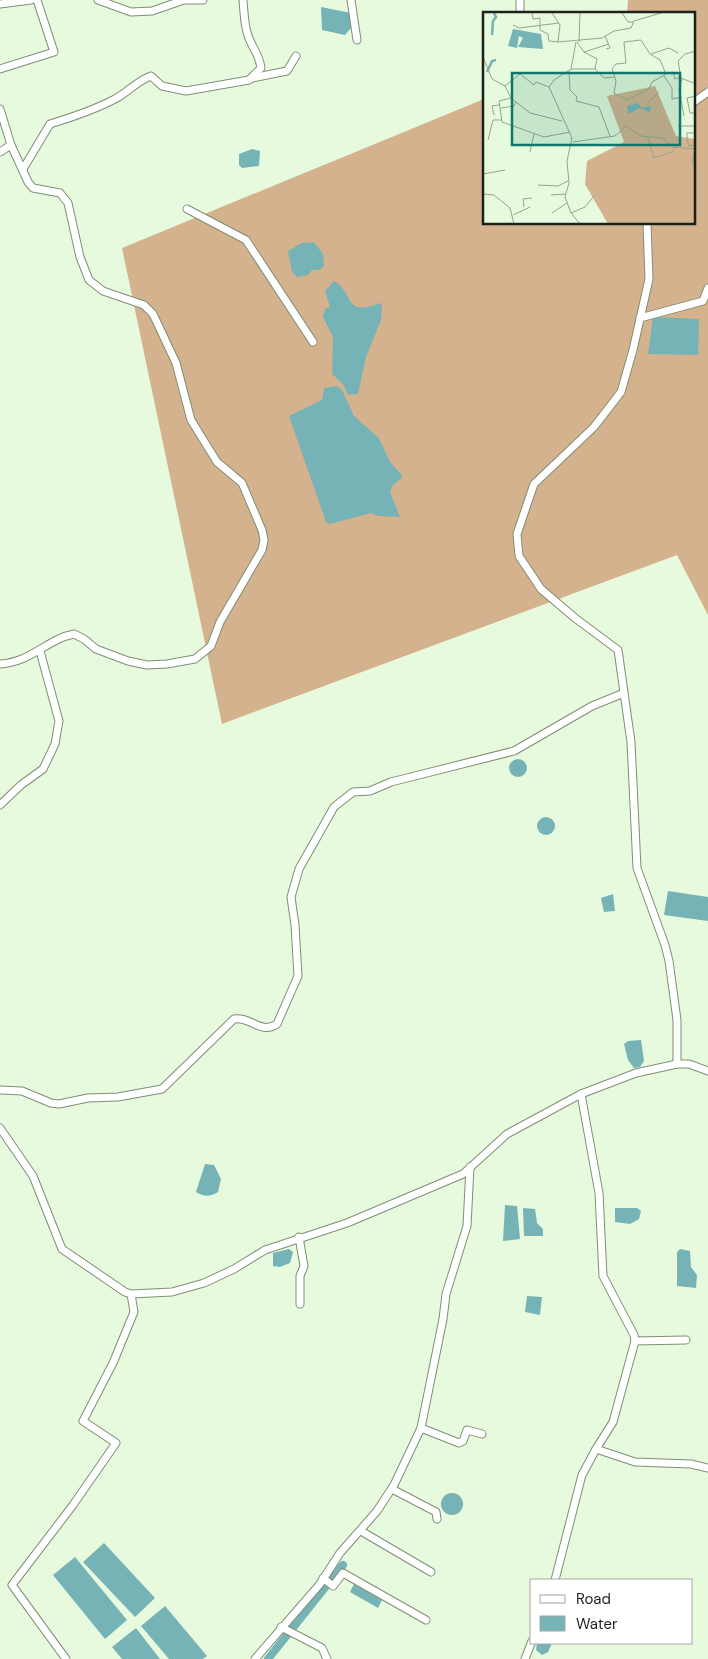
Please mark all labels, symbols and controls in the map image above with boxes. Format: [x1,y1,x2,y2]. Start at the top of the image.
inset map [483,12,696,225]
legend [530,1579,693,1644]
text: Road [576,1589,611,1609]
text: Water [576,1614,618,1634]

